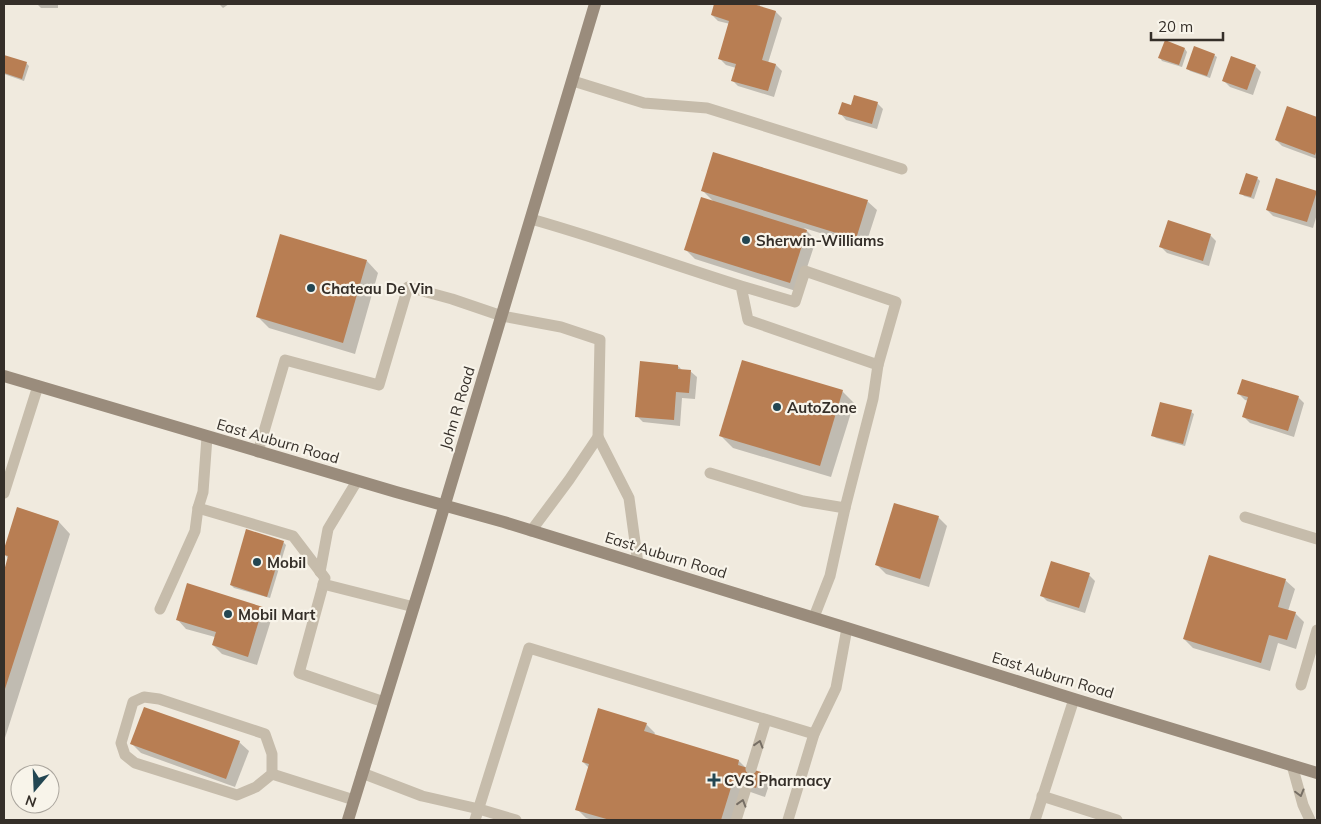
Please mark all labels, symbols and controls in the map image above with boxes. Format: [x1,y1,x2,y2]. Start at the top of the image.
scale bar [1151,10,1224,42]
text: 20 m [1158,17,1193,36]
place label: Sherwin-Williams [756,231,884,250]
marker: Sherwin-Williams [740,234,752,246]
place label: Chateau De Vin [321,279,433,298]
marker: Chateau De Vin [305,282,317,294]
street label: John R Road [435,364,479,452]
place label: AutoZone [787,398,857,417]
marker: AutoZone [771,401,783,413]
street label: East Auburn Road [215,414,341,468]
street label: East Auburn Road [603,527,729,583]
place label: Mobil [267,553,306,572]
marker: Mobil [251,556,263,568]
place label: Mobil Mart [238,605,316,624]
marker: Mobil Mart [222,608,234,620]
street label: East Auburn Road [990,647,1116,703]
one-way arrow [753,741,763,749]
north arrow [10,764,60,814]
place label: CVS Pharmacy [724,771,832,790]
marker: CVS Pharmacy [708,774,720,786]
one-way arrow [1294,789,1304,797]
text: N [23,791,39,812]
one-way arrow [736,799,746,807]

